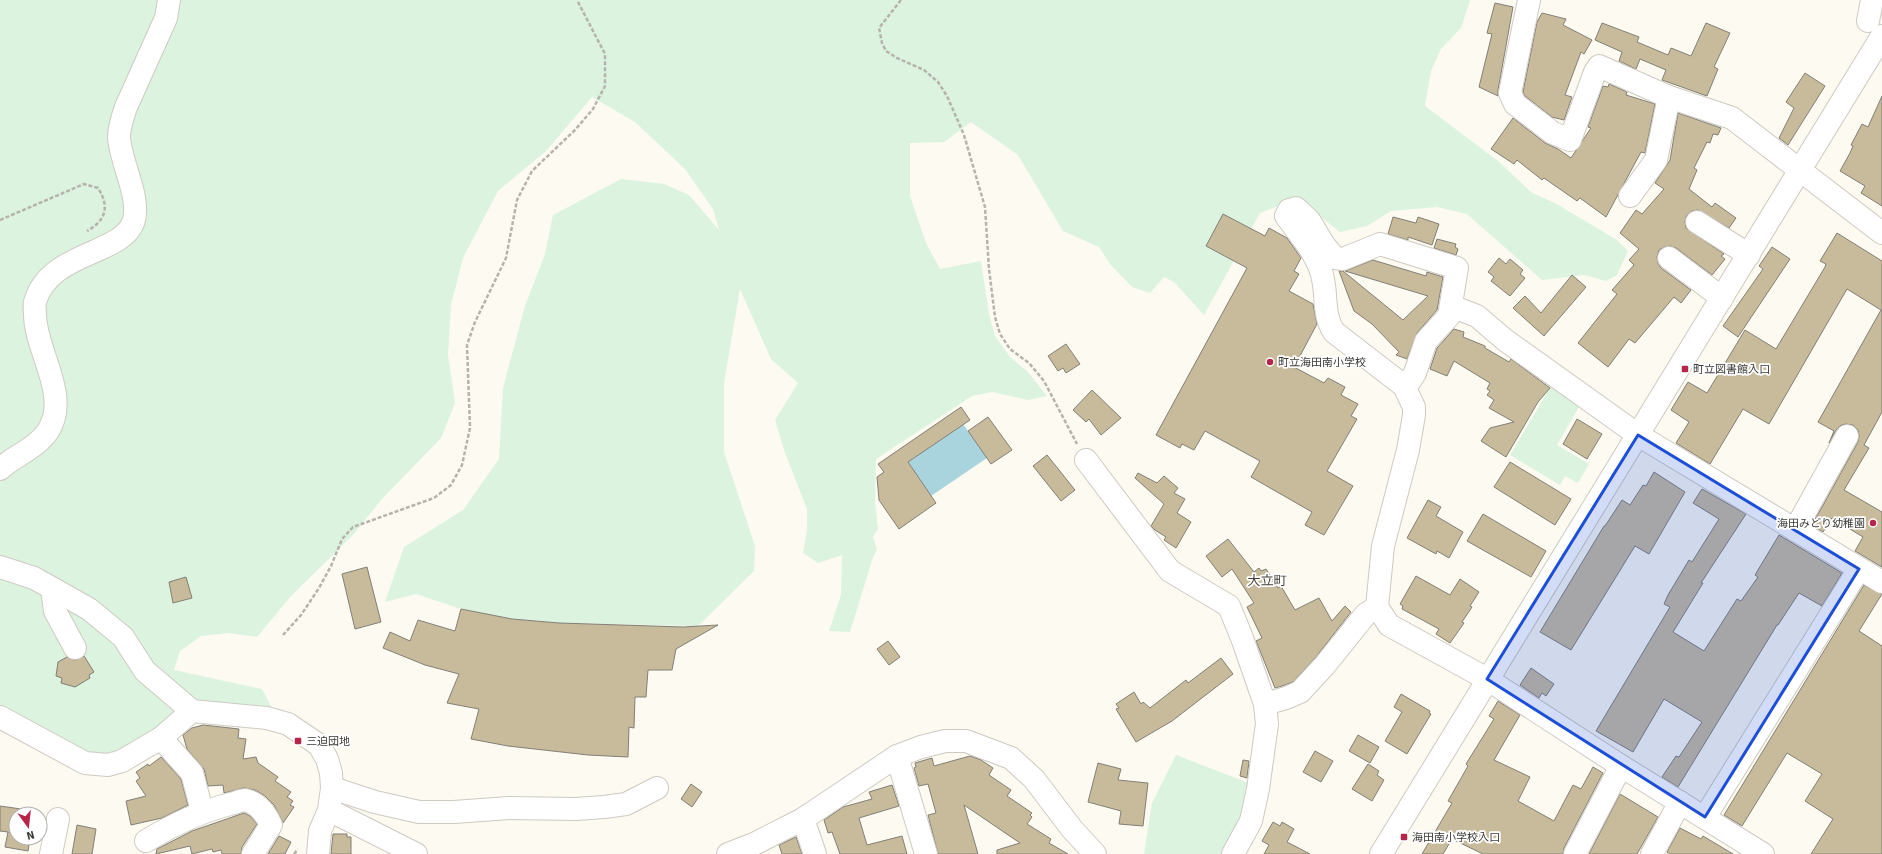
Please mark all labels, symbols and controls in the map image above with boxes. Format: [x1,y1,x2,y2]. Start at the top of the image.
place label: 町立海田南小学校 [1278,356,1366,369]
marker: 町立海田南小学校 [1265,357,1275,367]
place label: 町立図書館入口 [1693,363,1770,376]
marker: 町立図書館入口 [1680,364,1690,374]
place label: 海田みどり幼稚園 [1777,517,1865,530]
marker: 海田みどり幼稚園 [1868,518,1878,528]
district label: 大立町 [1247,573,1287,589]
place label: 三迫団地 [306,735,350,748]
marker: 三迫団地 [293,736,303,746]
north arrow [8,806,48,846]
text: N [25,828,36,842]
place label: 海田南小学校入口 [1412,831,1500,844]
marker: 海田南小学校入口 [1399,832,1409,842]

